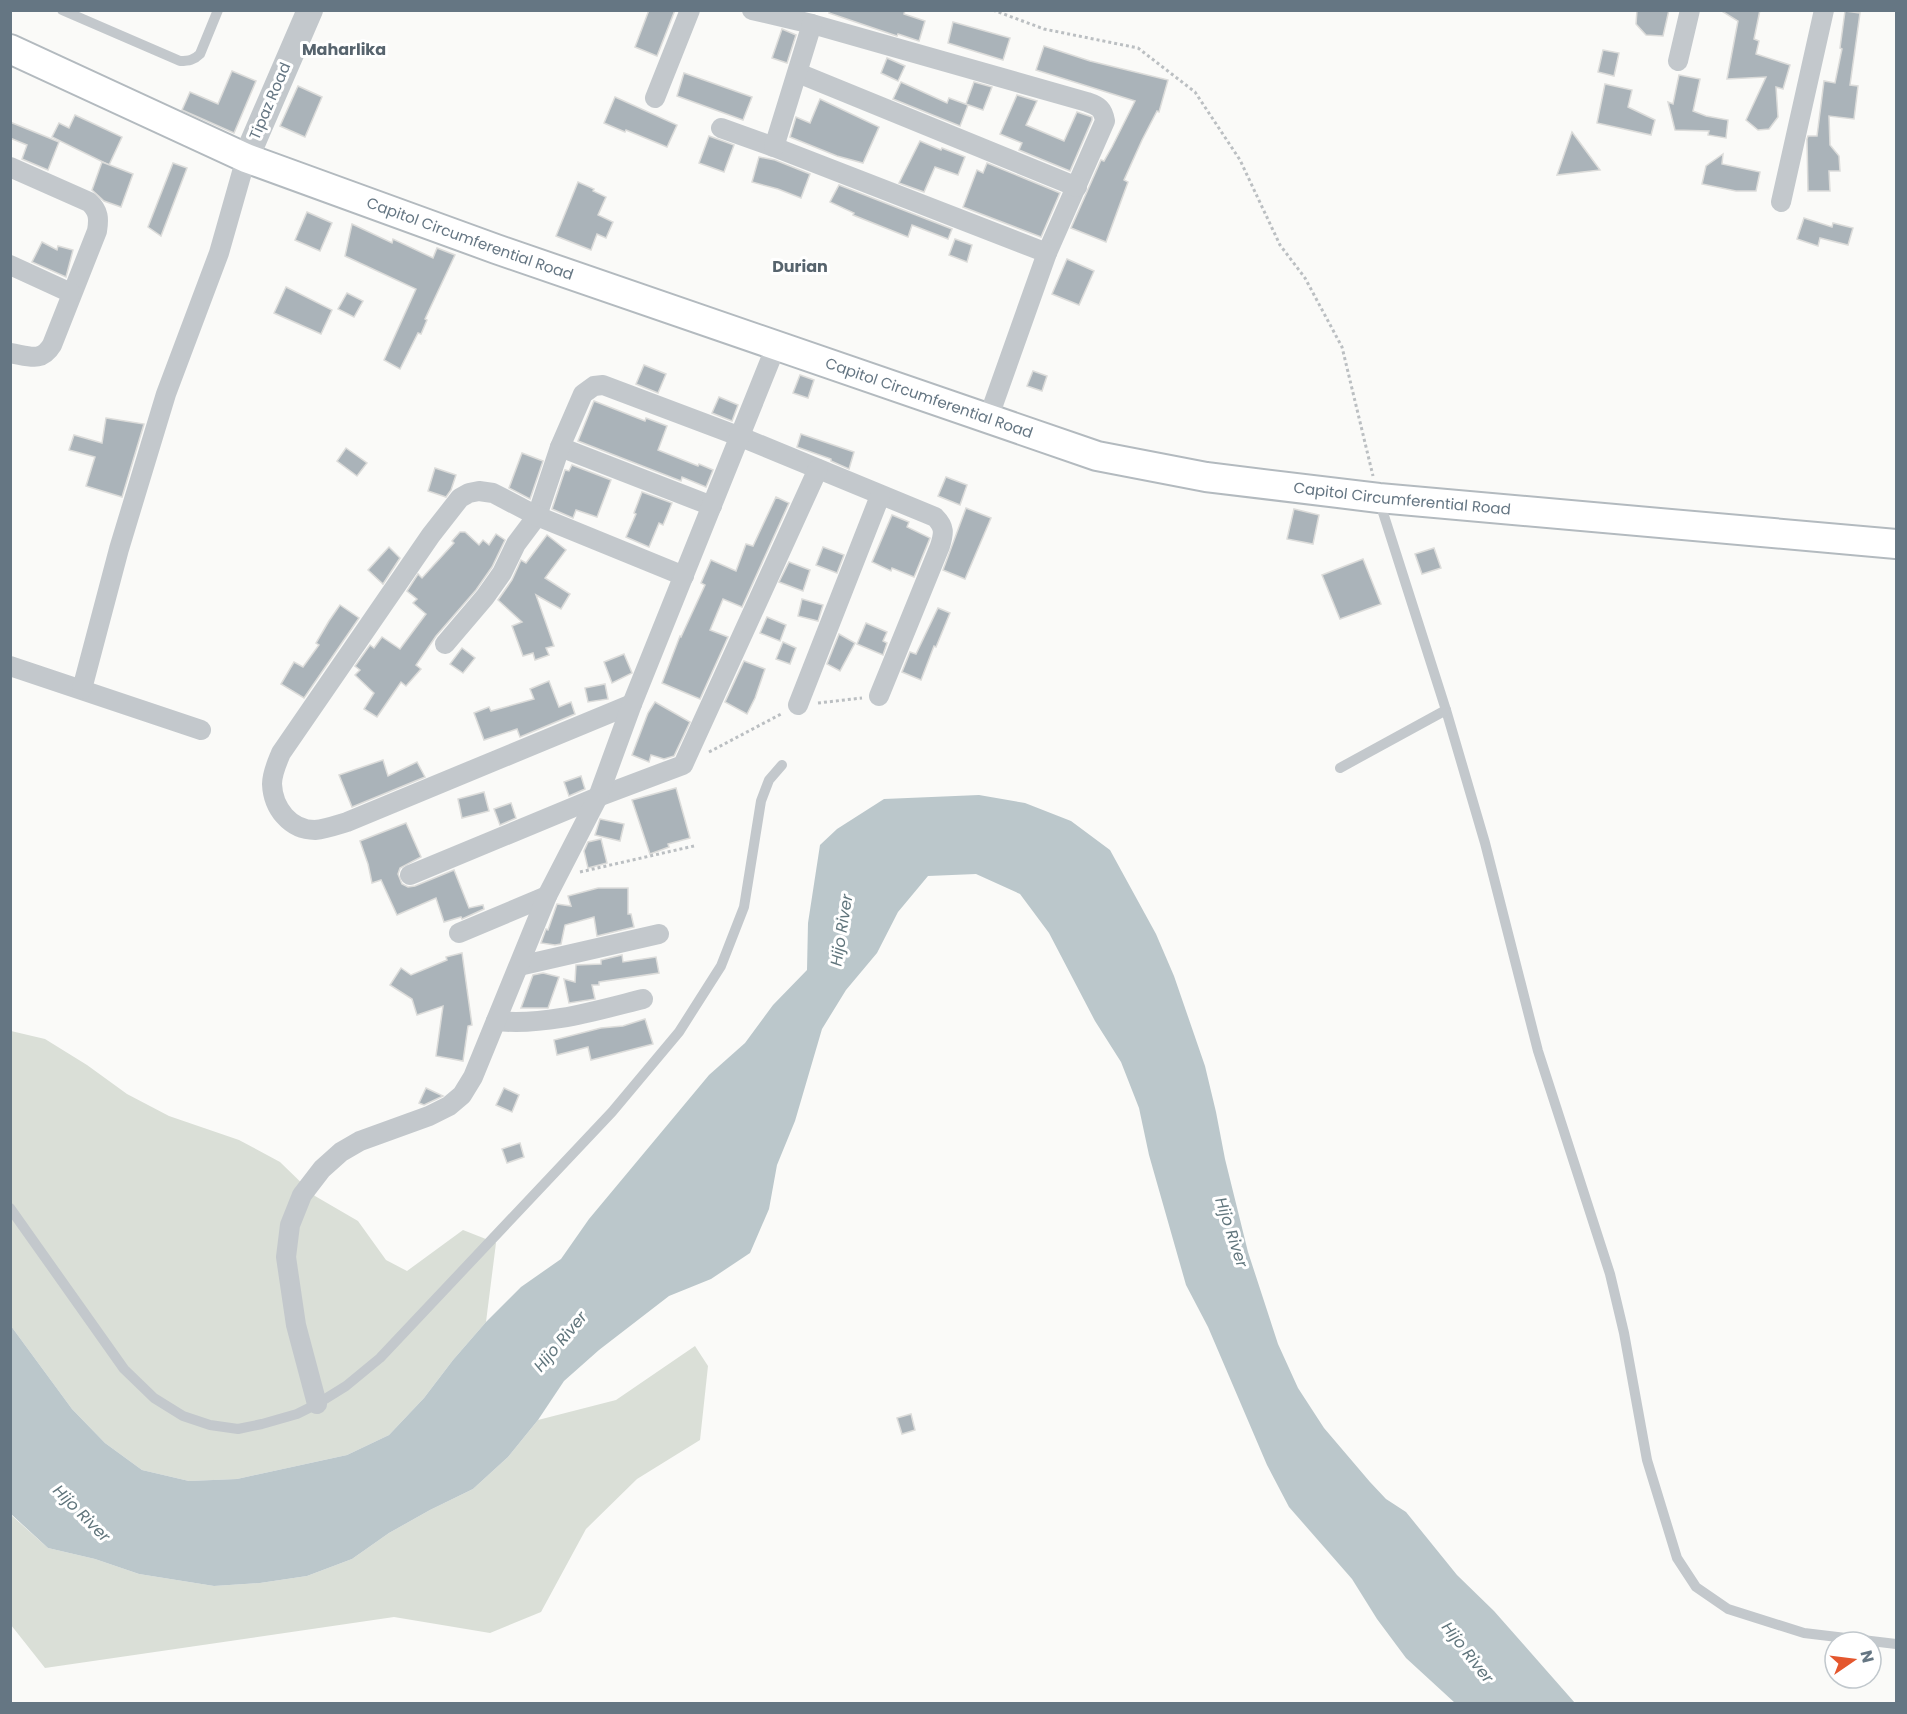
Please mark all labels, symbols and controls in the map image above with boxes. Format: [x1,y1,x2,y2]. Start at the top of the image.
district label: Maharlika [302,38,386,61]
street label: Tipaz Road [244,59,295,143]
street label: Capitol Circumferential Road [364,192,576,285]
district label: Durian [772,255,828,278]
street label: Capitol Circumferential Road [823,352,1036,443]
street label: Capitol Circumferential Road [1292,477,1512,520]
water label: Hijo River [824,891,859,968]
water label: Hijo River [1209,1194,1254,1271]
water label: Hijo River [528,1305,593,1376]
water label: Hijo River [48,1480,116,1548]
water label: Hijo River [1436,1617,1500,1689]
north arrow [1823,1630,1883,1690]
text: N [1854,1648,1880,1665]

